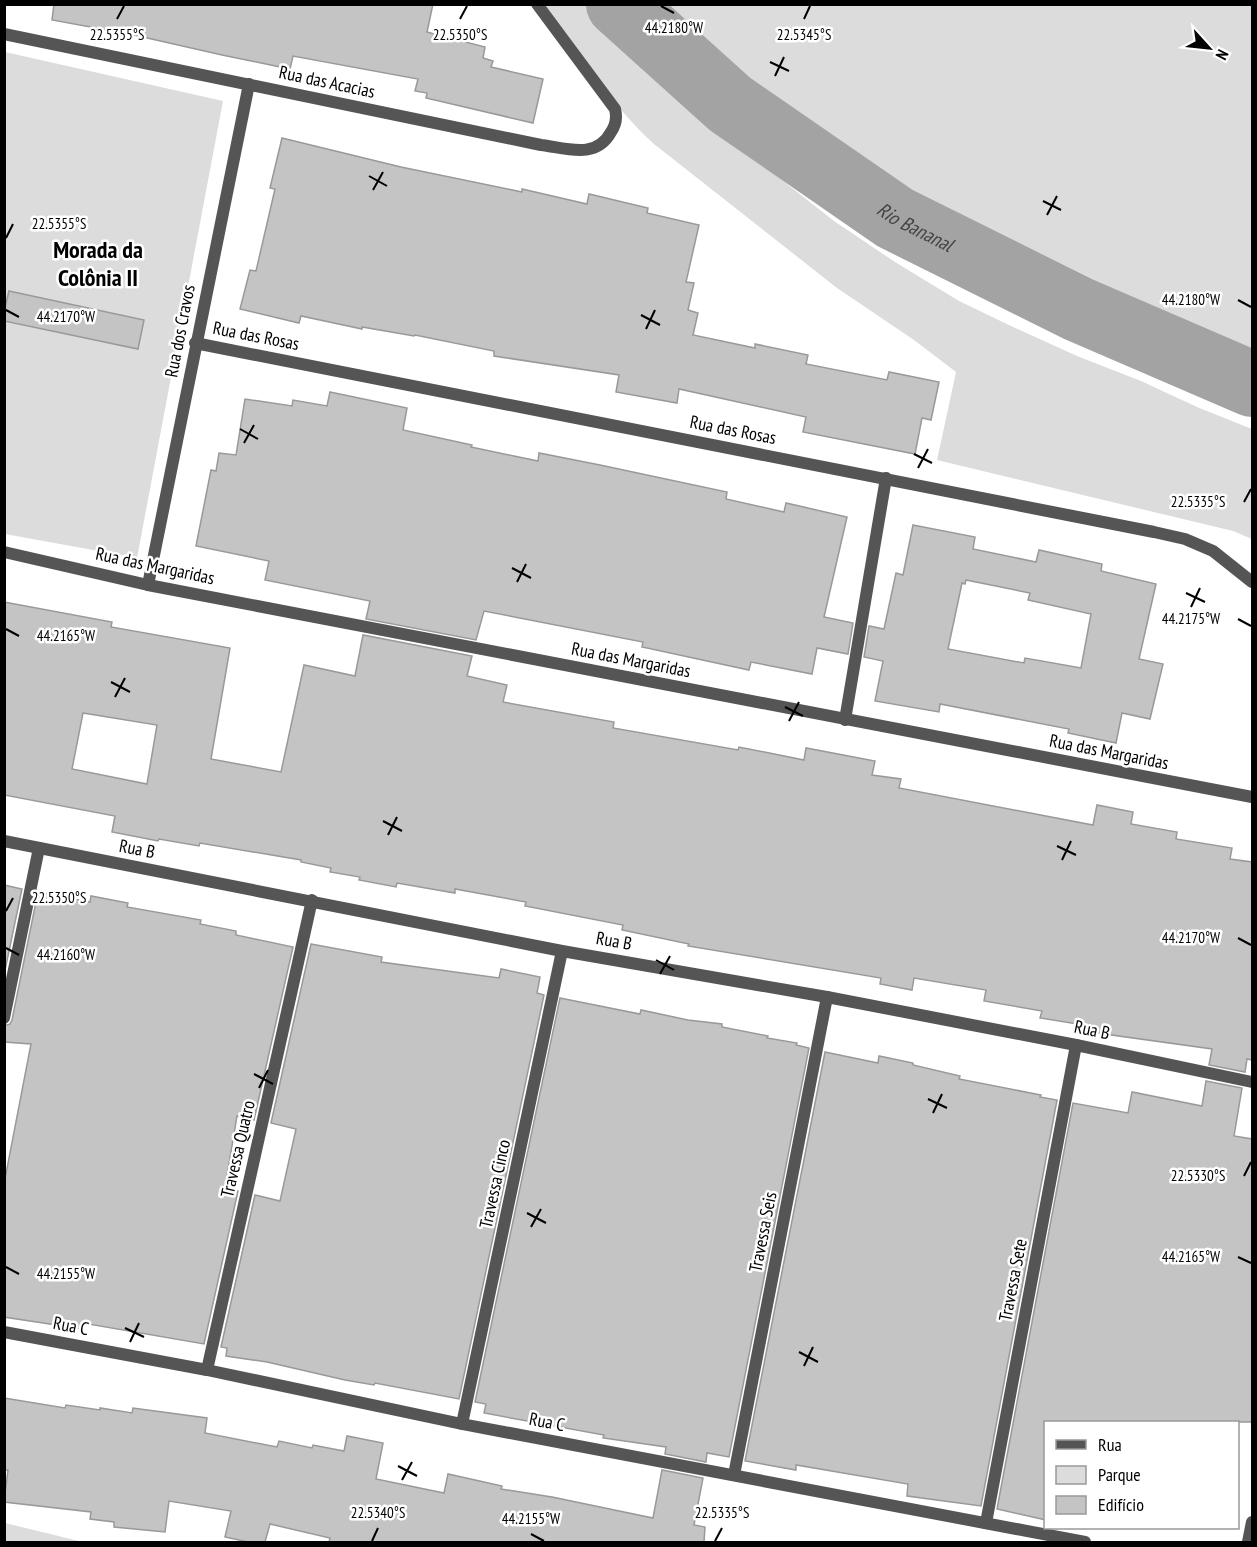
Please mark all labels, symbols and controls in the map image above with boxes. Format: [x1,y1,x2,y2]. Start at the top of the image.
text: 44.2180°W [645,18,703,37]
north arrow [1179,18,1239,78]
text: 22.5355°S [90,25,144,44]
text: 22.5350°S [433,25,487,44]
text: 22.5345°S [777,25,831,44]
text: N [1211,46,1233,63]
street label: Rua das Acacias [277,60,377,103]
water label: Rio Bananal [872,196,960,259]
text: 22.5355°S [32,214,86,233]
district label: Morada da Colônia II [53,234,143,293]
street label: Rua dos Cravos [159,283,200,379]
text: 44.2180°W [1162,290,1220,309]
text: 44.2170°W [37,307,95,326]
street label: Rua das Rosas [211,316,301,355]
street label: Rua das Rosas [688,410,778,449]
text: 22.5335°S [1171,492,1225,511]
street label: Rua das Margaridas [94,542,217,589]
text: 44.2175°W [1162,609,1220,628]
text: 44.2165°W [37,626,95,645]
street label: Rua das Margaridas [570,637,693,682]
street label: Rua das Margaridas [1048,729,1171,774]
street label: Rua B [117,834,157,863]
text: 22.5350°S [32,888,86,907]
street label: Rua B [594,926,634,955]
text: 44.2170°W [1162,928,1220,947]
text: 44.2160°W [37,945,95,964]
street label: Rua B [1072,1015,1112,1044]
street label: Travessa Quatro [215,1098,260,1200]
street label: Travessa Cinco [474,1137,515,1230]
text: 22.5330°S [1171,1166,1225,1185]
street label: Travessa Seis [743,1190,782,1274]
street label: Travessa Sete [993,1237,1032,1323]
text: 44.2165°W [1162,1247,1220,1266]
text: 44.2155°W [37,1264,95,1283]
street label: Rua C [51,1311,91,1340]
street label: Rua C [527,1407,567,1436]
legend [1044,1421,1239,1529]
text: Rua [1098,1433,1122,1456]
text: Parque [1098,1463,1141,1486]
text: Edifício [1098,1493,1144,1516]
text: 22.5340°S [351,1503,405,1522]
text: 22.5335°S [695,1503,749,1522]
text: 44.2155°W [502,1509,560,1528]

